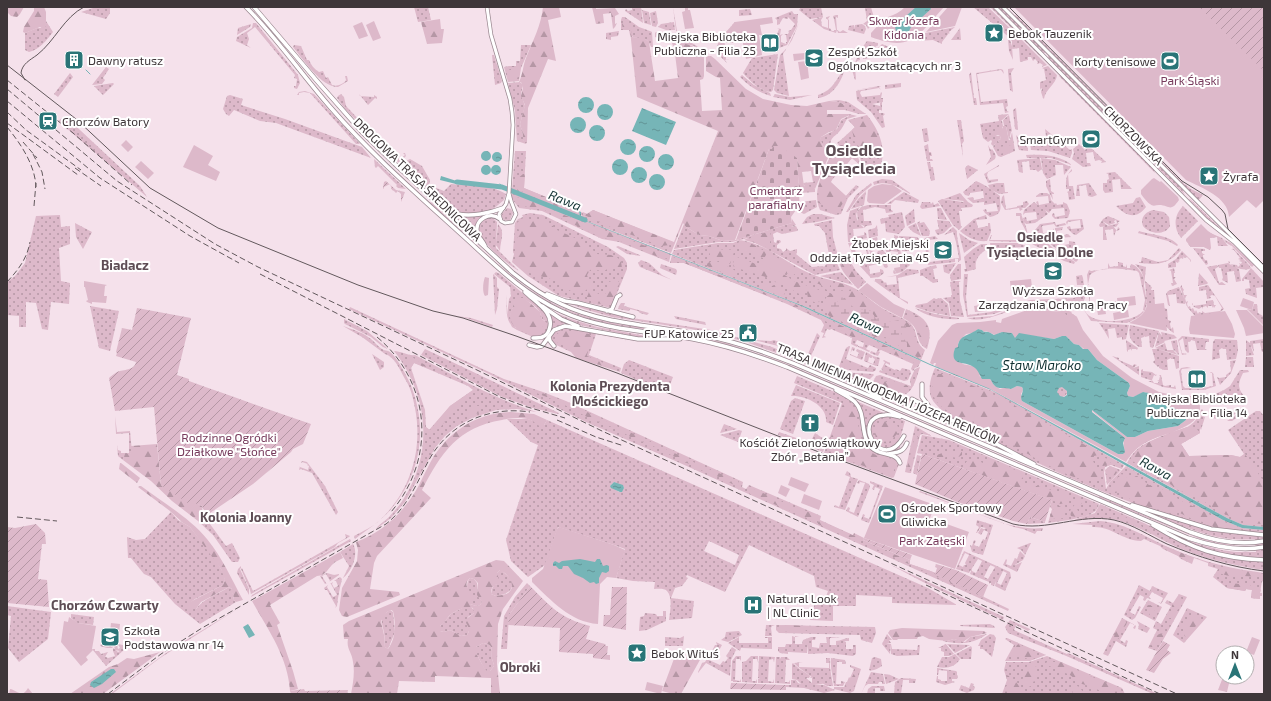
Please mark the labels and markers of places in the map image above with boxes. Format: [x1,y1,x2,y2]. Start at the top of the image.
place icon: Bebok Tauzenik [983,22,1005,44]
place label: Bebok Tauzenik [1008,26,1092,40]
place label: Miejska Biblioteka Publiczna - Filia 25 [654,29,756,57]
library icon: Miejska Biblioteka Publiczna - Filia 25 [759,32,781,54]
place label: Zespół Szkół Ogólnokształcących nr 3 [828,44,961,72]
school or university icon: Zespół Szkół Ogólnokształcących nr 3 [803,47,825,69]
building icon: Dawny ratusz [63,49,85,71]
sports icon: Korty tenisowe [1159,50,1181,72]
place label: Dawny ratusz [88,53,163,67]
place label: Korty tenisowe [1074,54,1156,68]
station icon: Chorzów Batory [37,110,59,132]
place label: Chorzów Batory [62,114,150,128]
sports icon: SmartGym [1080,128,1102,150]
place label: SmartGym [1019,132,1077,146]
place icon: Żyrafa [1198,165,1220,187]
place label: Żyrafa [1223,169,1259,183]
place label: Żłobek Miejski Oddział Tysiąclecia 45 [810,236,929,264]
school or university icon: Żłobek Miejski Oddział Tysiąclecia 45 [932,239,954,261]
school or university icon: Wyższa Szkoła Zarządzania Ochroną Pracy [1042,260,1064,282]
place label: Wyższa Szkoła Zarządzania Ochroną Pracy [979,283,1128,311]
public building icon: FUP Katowice 25 [737,322,759,344]
place label: FUP Katowice 25 [644,326,734,340]
library icon: Miejska Biblioteka Publiczna - Filia 14 [1186,368,1208,390]
place label: Miejska Biblioteka Publiczna - Filia 14 [1147,391,1248,419]
church icon: Kościół Zielonoświątkowy Zbór „Betania” [799,412,821,434]
place label: Kościół Zielonoświątkowy Zbór „Betania” [739,435,881,463]
place label: Ośrodek Sportowy Gliwicka [901,500,1002,528]
sports icon: Ośrodek Sportowy Gliwicka [876,503,898,525]
place label: Natural Look | NL Clinic [767,591,837,619]
hospital icon: Natural Look | NL Clinic [742,594,764,616]
place label: Szkoła Podstawowa nr 14 [124,623,224,651]
school or university icon: Szkoła Podstawowa nr 14 [99,626,121,648]
place icon: Bebok Wituś [626,642,648,664]
place label: Bebok Wituś [651,646,719,660]

